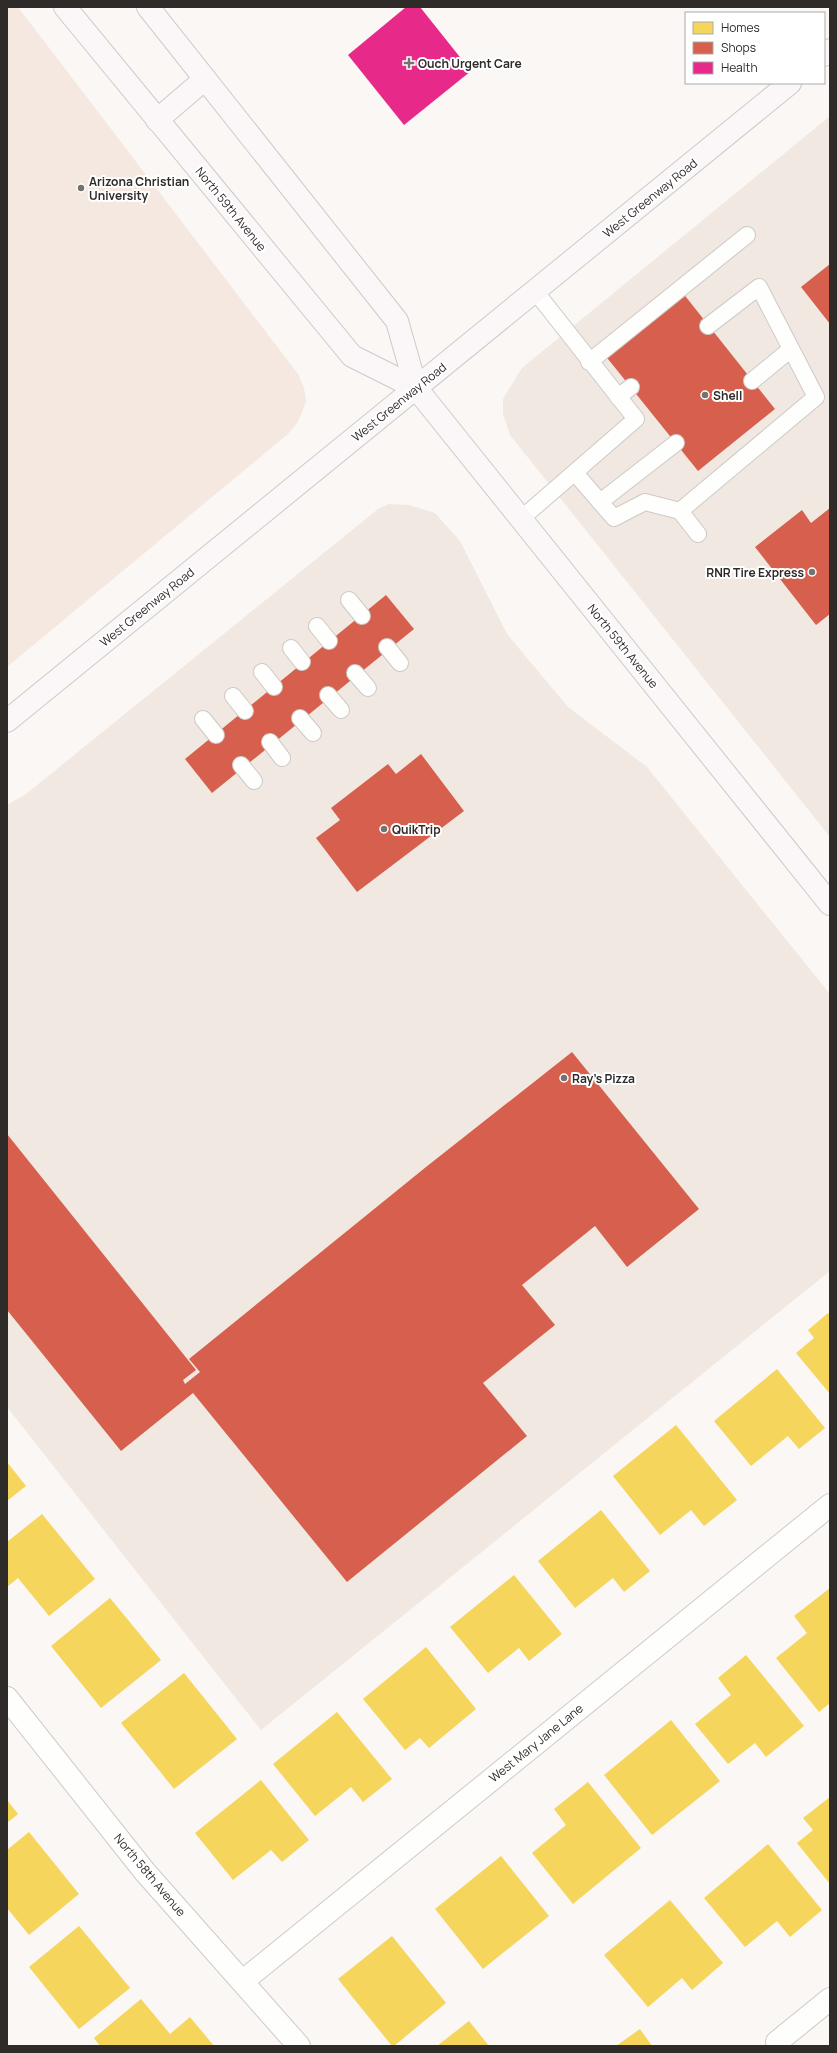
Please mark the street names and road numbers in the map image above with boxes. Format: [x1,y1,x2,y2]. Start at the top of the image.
street label: West Greenway Road [599,155,701,241]
street label: North 59th Avenue [192,163,270,255]
street label: West Greenway Road [348,359,450,445]
street label: West Greenway Road [96,564,198,650]
street label: North 59th Avenue [584,600,662,692]
street label: West Mary Jane Lane [485,1700,587,1786]
street label: North 58th Avenue [110,1830,190,1920]

